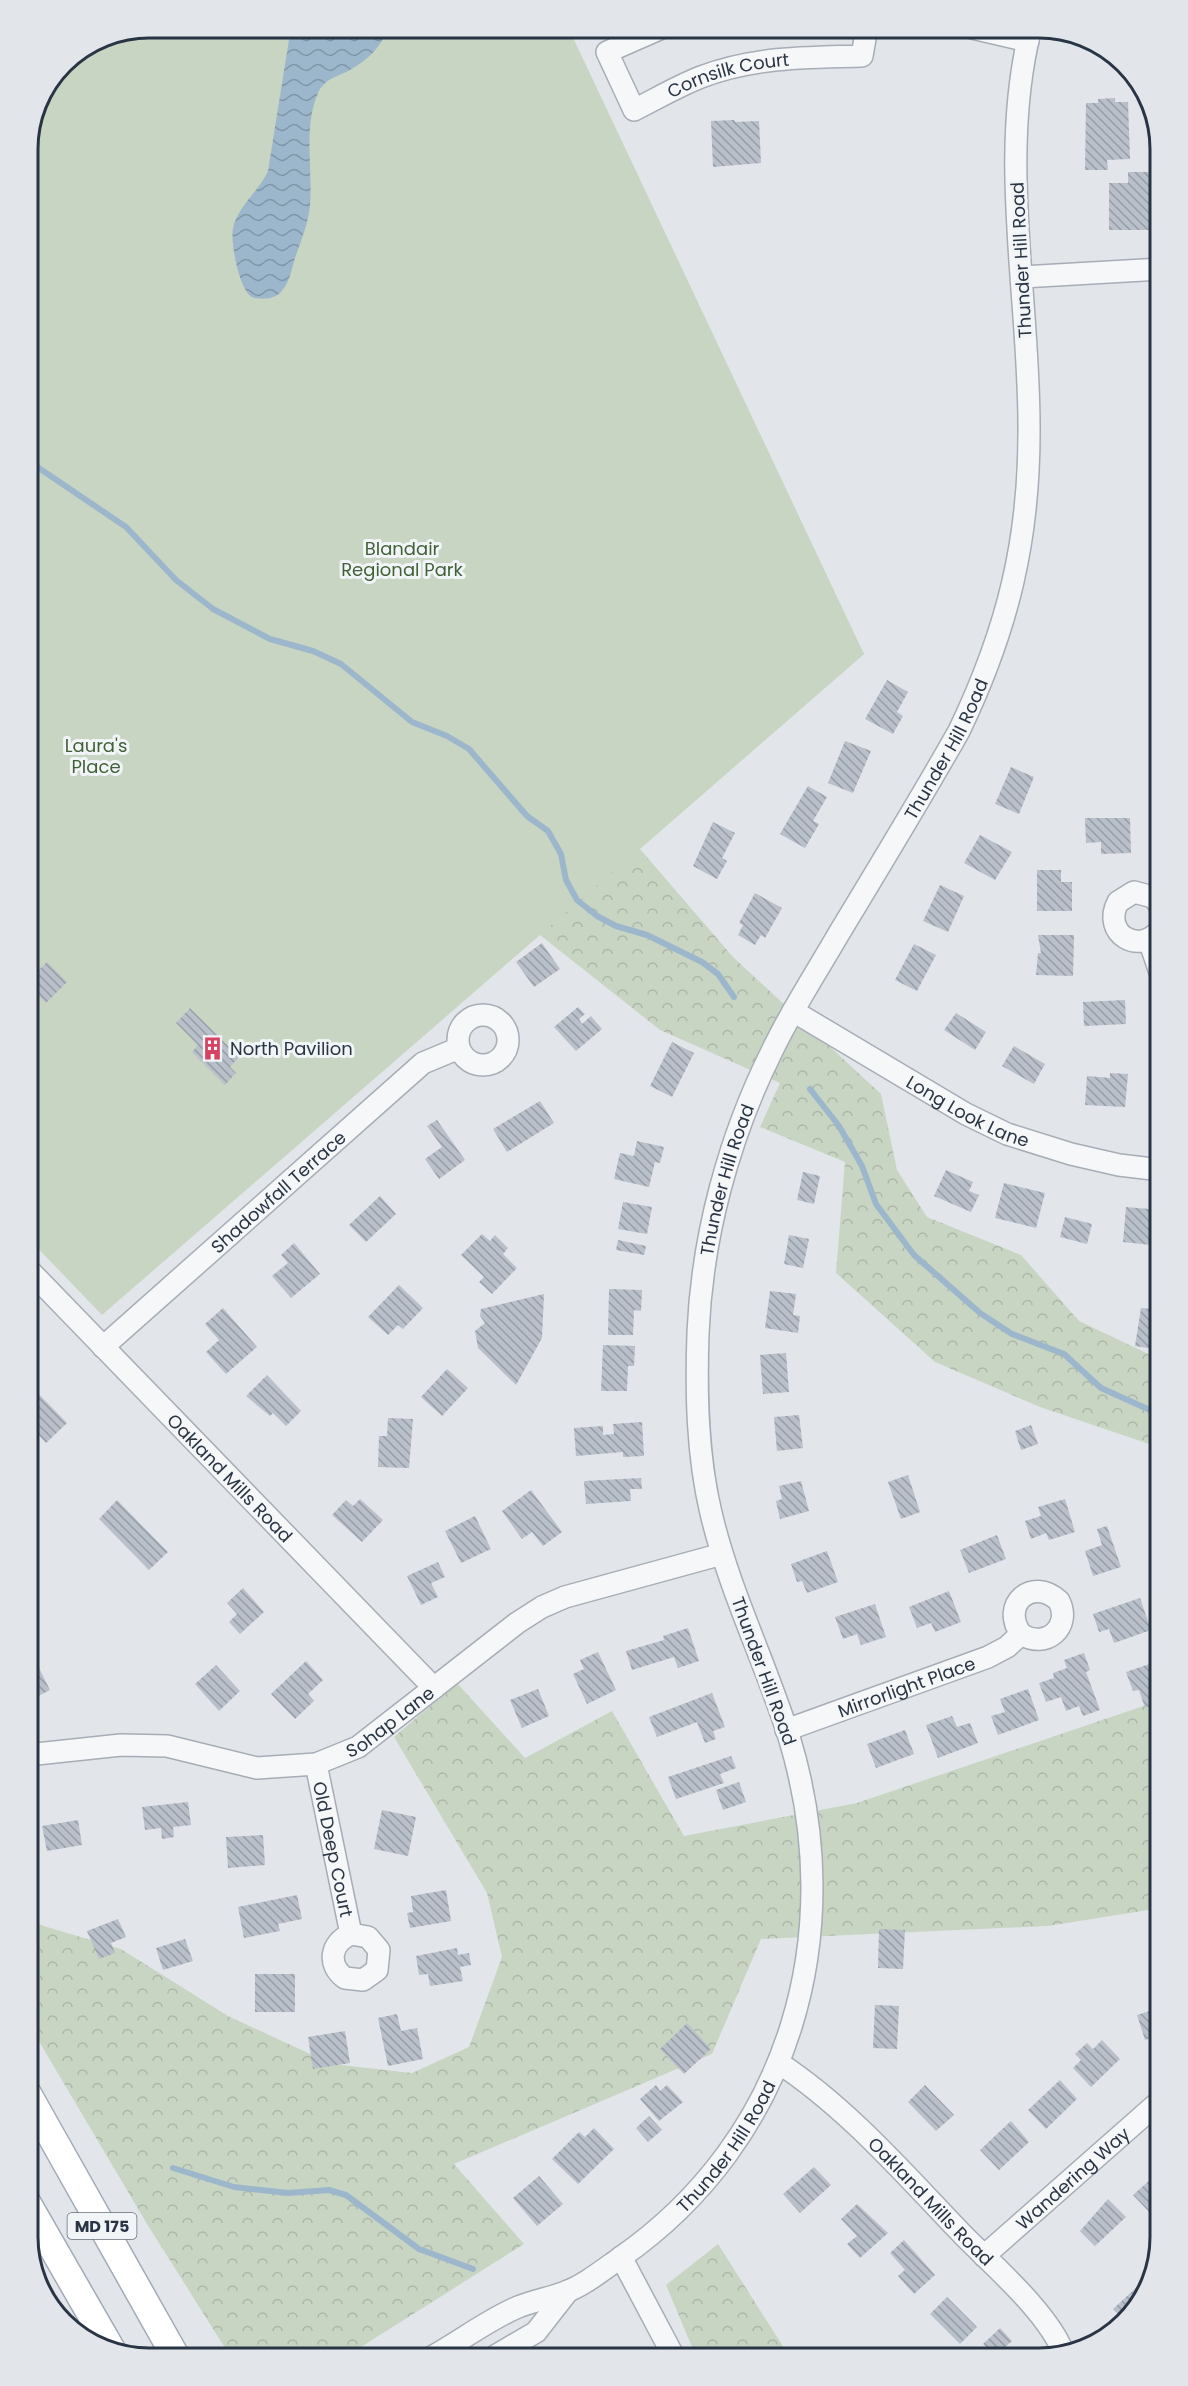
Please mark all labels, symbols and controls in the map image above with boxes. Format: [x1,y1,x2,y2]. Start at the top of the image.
street label: Cornsilk Court [663,46,790,103]
street label: Thunder Hill Road [1004,181,1038,339]
park label: Blandair Regional Park [341,536,464,582]
street label: Thunder Hill Road [898,675,993,824]
park label: Laura's Place [65,733,127,779]
building icon: North Pavilion [199,1035,225,1061]
place label: North Pavilion [230,1036,353,1061]
street label: Long Look Lane [902,1069,1032,1153]
street label: Thunder Hill Road [694,1100,760,1257]
street label: Shadowfall Terrace [205,1125,351,1259]
street label: Oakland Mills Road [162,1408,299,1548]
street label: Thunder Hill Road [725,1593,803,1749]
street label: Mirrorlight Place [834,1650,979,1723]
street label: Sohap Lane [342,1680,439,1763]
street label: Old Deep Court [307,1779,360,1919]
street label: Thunder Hill Road [671,2076,781,2218]
street label: Wandering Way [1010,2121,1135,2235]
street label: Oakland Mills Road [863,2131,999,2271]
road number: MD 175 [68,2213,136,2239]

